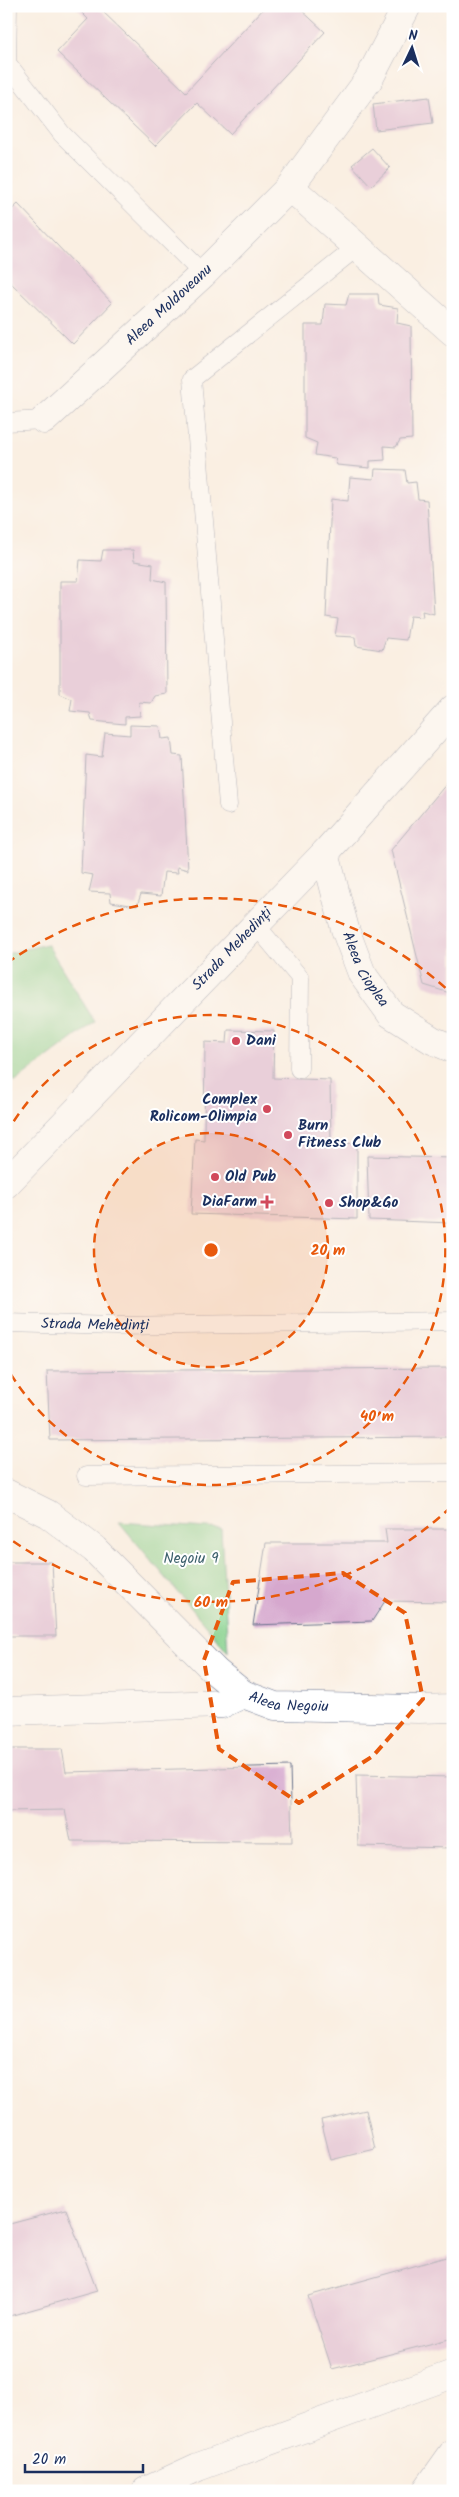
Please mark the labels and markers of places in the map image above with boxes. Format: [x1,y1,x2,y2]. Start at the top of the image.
place label: Dani [246,1029,277,1053]
marker: Dani [230,1035,242,1047]
place label: Complex Rolicom-Olimpia [150,1088,258,1129]
marker: Complex Rolicom-Olimpia [261,1103,273,1115]
place label: Burn Fitness Club [298,1114,382,1155]
marker: Burn Fitness Club [282,1129,294,1141]
place label: Old Pub [225,1165,277,1189]
marker: Old Pub [209,1171,221,1183]
place label: DiaFarm [202,1190,257,1214]
place label: Shop&Go [339,1191,398,1215]
marker: DiaFarm [261,1196,273,1208]
marker: Shop&Go [323,1197,335,1209]
centre of rings [202,1241,220,1259]

